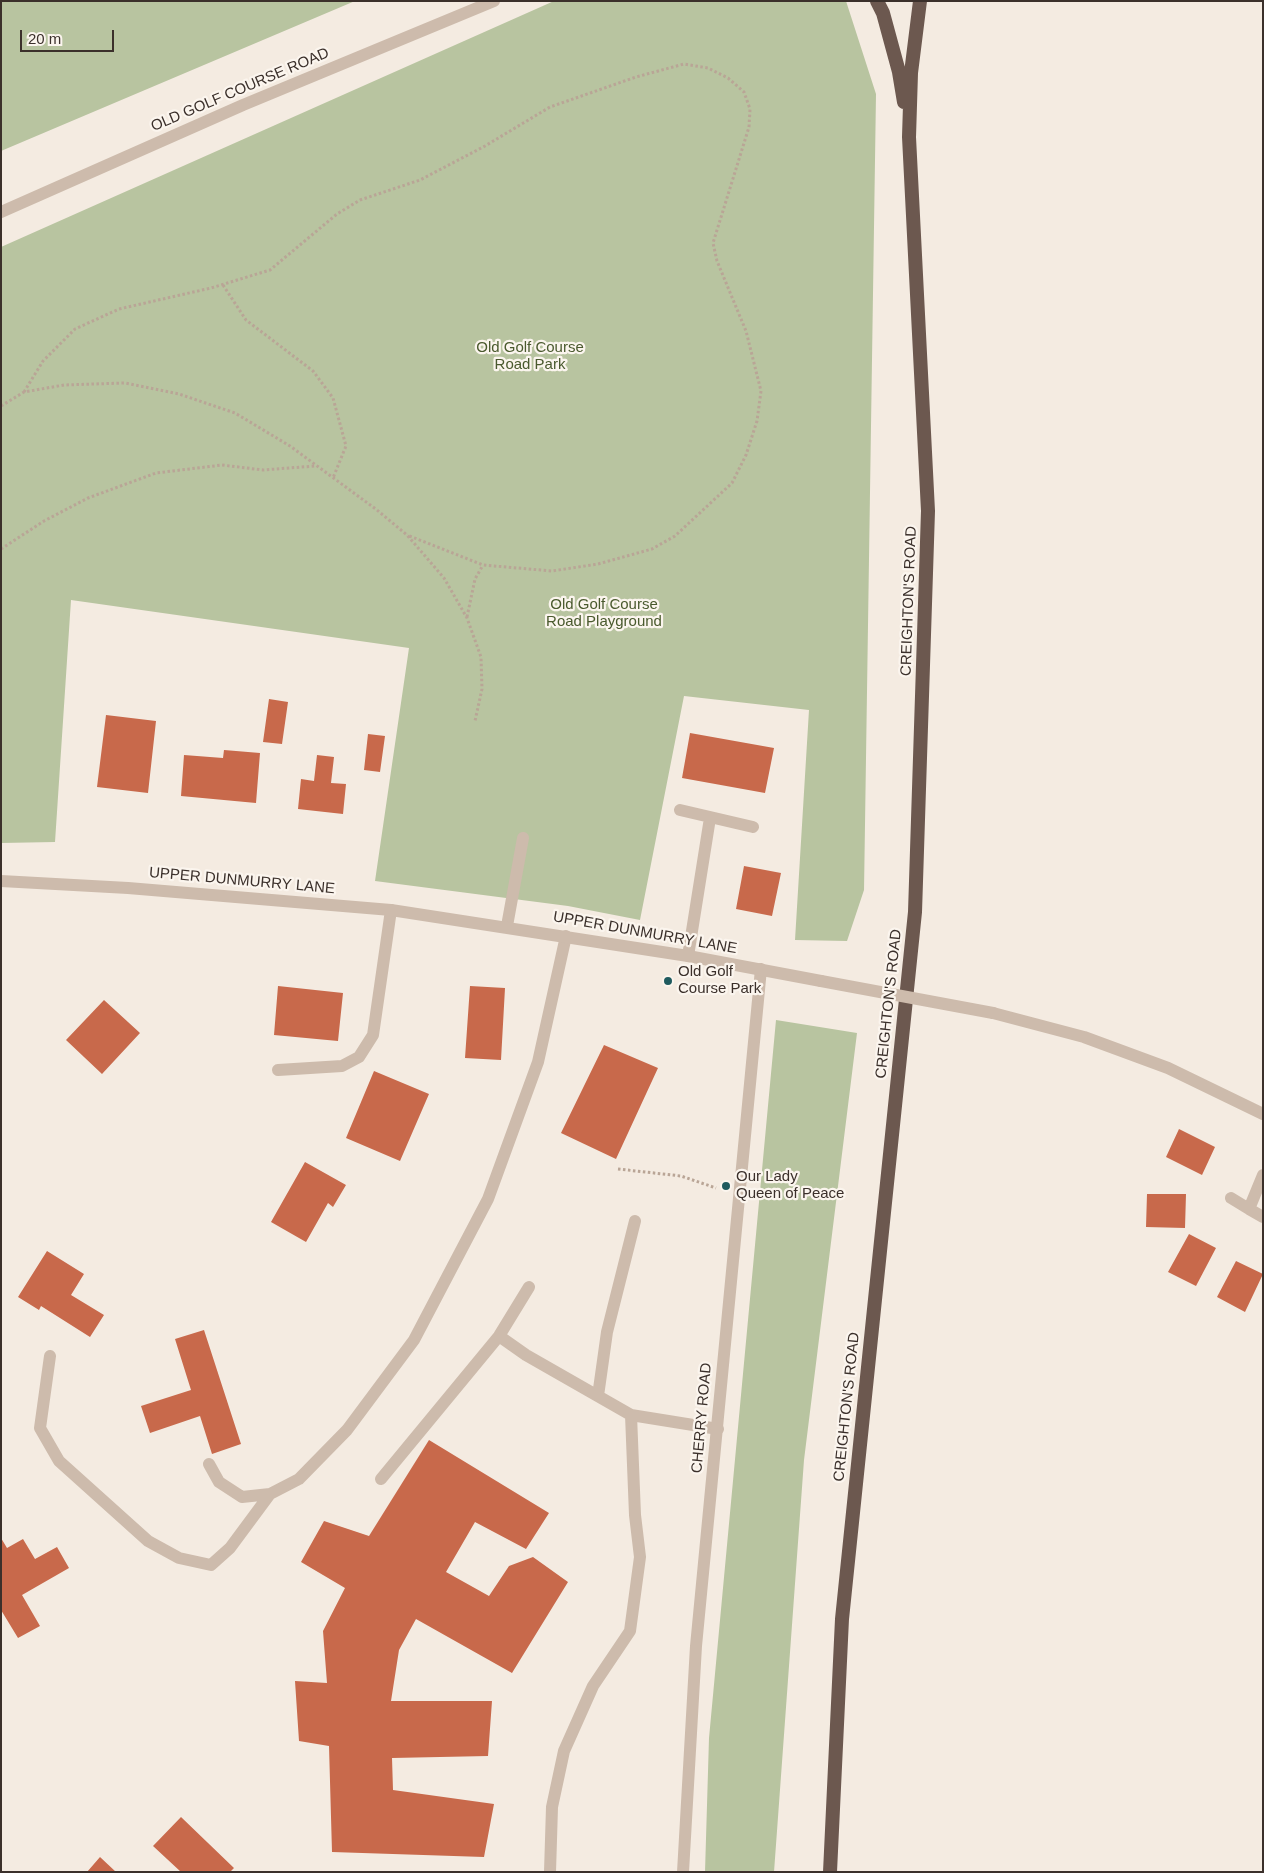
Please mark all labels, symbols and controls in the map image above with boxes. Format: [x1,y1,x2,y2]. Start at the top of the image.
scale bar [22,20,116,52]
text: 20 m [28,30,61,47]
street label: OLD GOLF COURSE ROAD [148,44,332,136]
park label: Old Golf Course Road Park [476,339,584,374]
street label: CREIGHTON'S ROAD [897,526,921,676]
park label: Old Golf Course Road Playground [546,596,662,631]
street label: UPPER DUNMURRY LANE [148,864,336,898]
street label: UPPER DUNMURRY LANE [552,908,738,958]
street label: CREIGHTON'S ROAD [872,928,906,1080]
place label: Old Golf Course Park [678,963,761,998]
marker: Old Golf Course Park [662,975,674,987]
place label: Our Lady Queen of Peace [736,1168,844,1203]
marker: Our Lady Queen of Peace [720,1180,732,1192]
street label: CREIGHTON'S ROAD [830,1331,864,1483]
street label: CHERRY ROAD [688,1362,716,1474]

